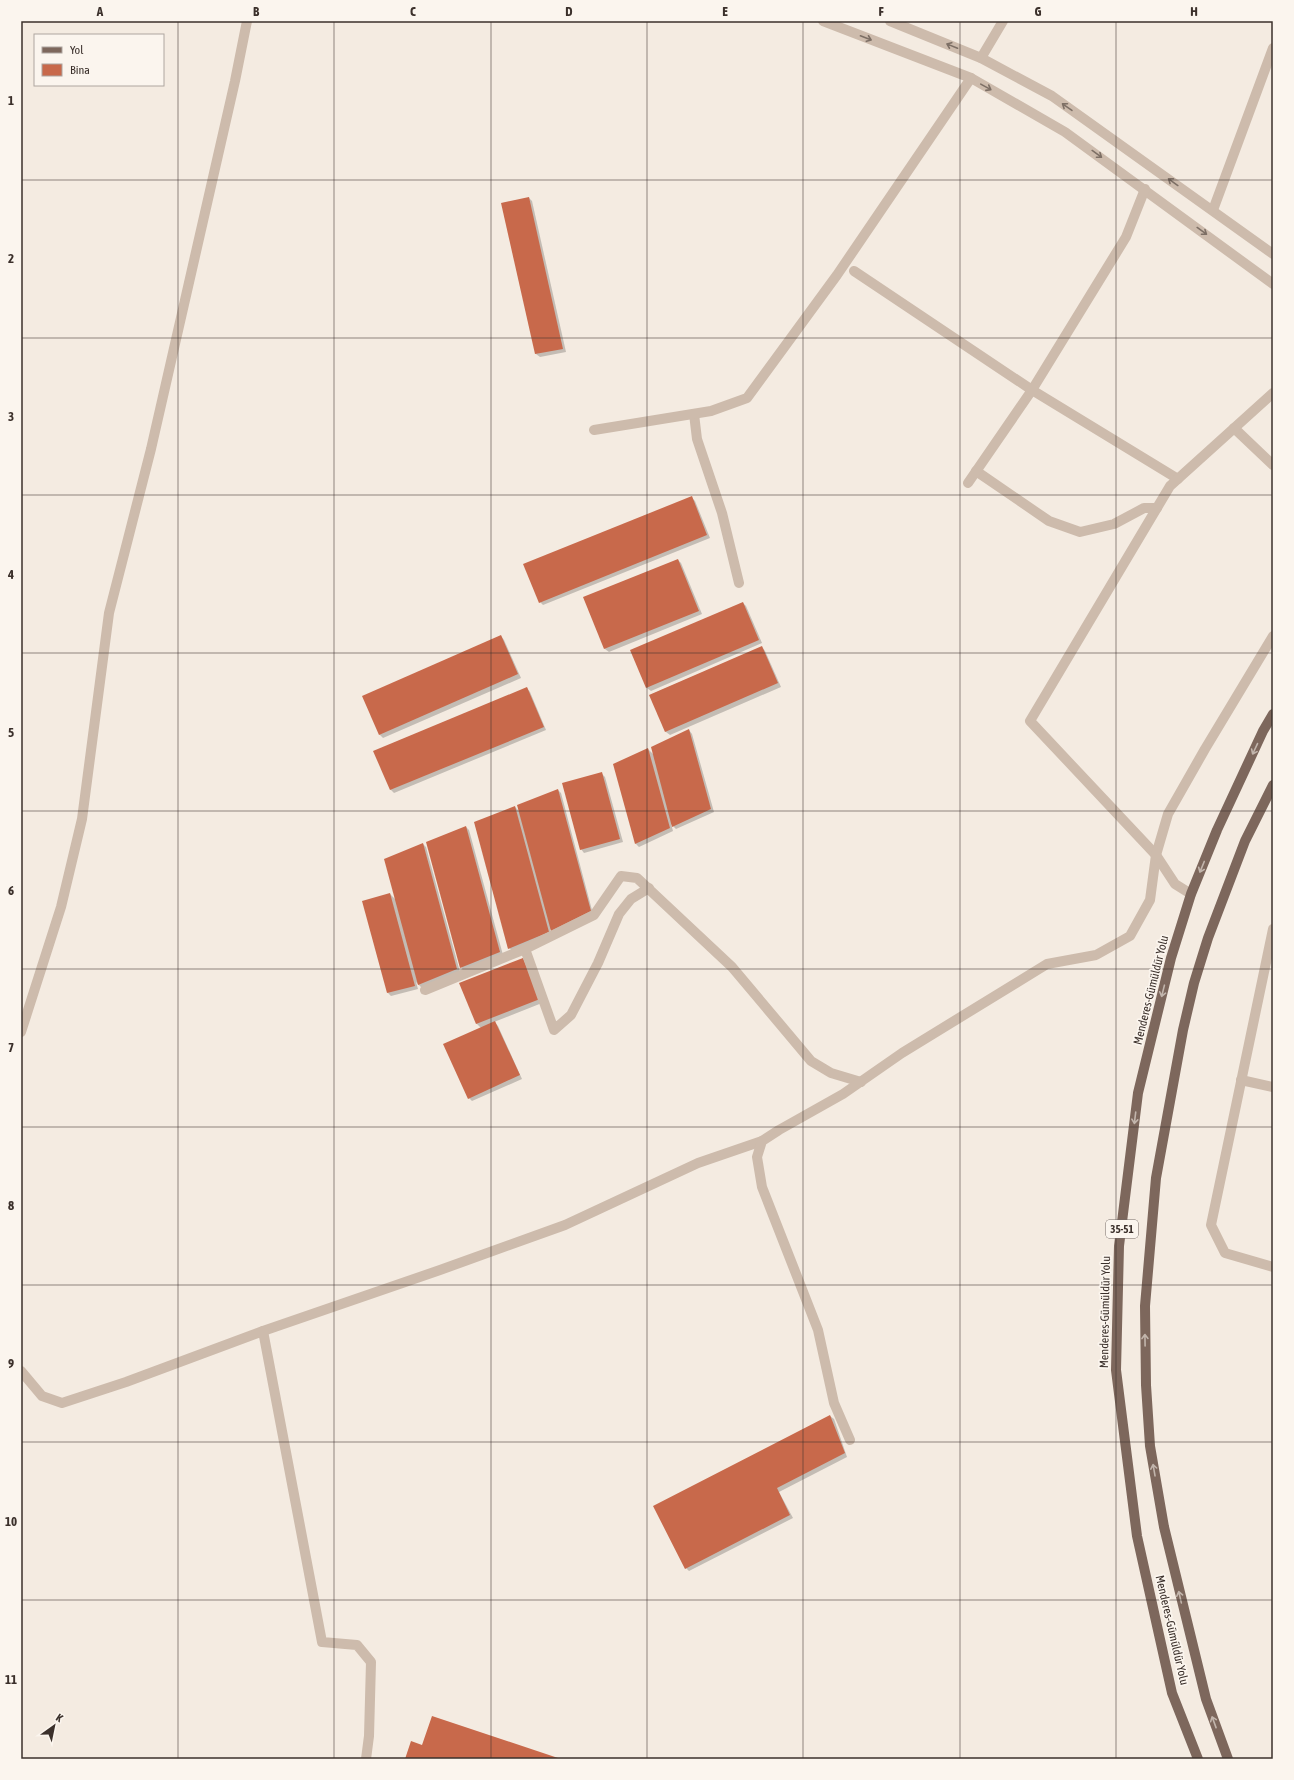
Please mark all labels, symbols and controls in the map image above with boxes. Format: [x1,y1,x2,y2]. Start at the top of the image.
text: A [96,4,104,19]
text: B [253,4,260,19]
text: C [410,4,416,19]
text: D [565,4,573,19]
text: E [722,4,728,19]
text: F [878,4,884,19]
text: G [1035,4,1042,19]
text: H [1190,4,1198,19]
legend [34,34,164,86]
one-way arrow [859,35,871,43]
one-way arrow [947,42,959,50]
text: Yol [70,43,84,57]
text: Bina [70,63,90,77]
one-way arrow [980,83,992,91]
text: 1 [8,93,14,108]
one-way arrow [1061,102,1073,110]
one-way arrow [1091,150,1102,159]
one-way arrow [1168,178,1179,186]
one-way arrow [1196,227,1207,235]
text: 2 [8,251,14,266]
text: 3 [8,409,14,424]
text: 4 [7,567,14,582]
text: 5 [8,725,14,740]
one-way arrow [1251,742,1258,754]
one-way arrow [1198,861,1205,873]
text: 6 [8,883,14,898]
street label: Menderes-Gümüldür Yolu [1131,934,1171,1046]
one-way arrow [1159,984,1166,997]
text: 7 [8,1040,14,1055]
one-way arrow [1131,1111,1139,1124]
text: 8 [8,1198,14,1213]
road number: 35-51 [1106,1220,1138,1238]
street label: Menderes-Gümüldür Yolu [1097,1256,1113,1368]
one-way arrow [1141,1334,1149,1347]
text: 9 [8,1356,14,1371]
one-way arrow [1150,1464,1158,1477]
text: 10 [5,1514,17,1529]
street label: Menderes-Gümüldür Yolu [1153,1574,1191,1686]
one-way arrow [1176,1591,1184,1604]
text: 11 [5,1672,17,1687]
north arrow [34,1706,74,1746]
text: K [54,1711,65,1724]
one-way arrow [1210,1717,1218,1729]

